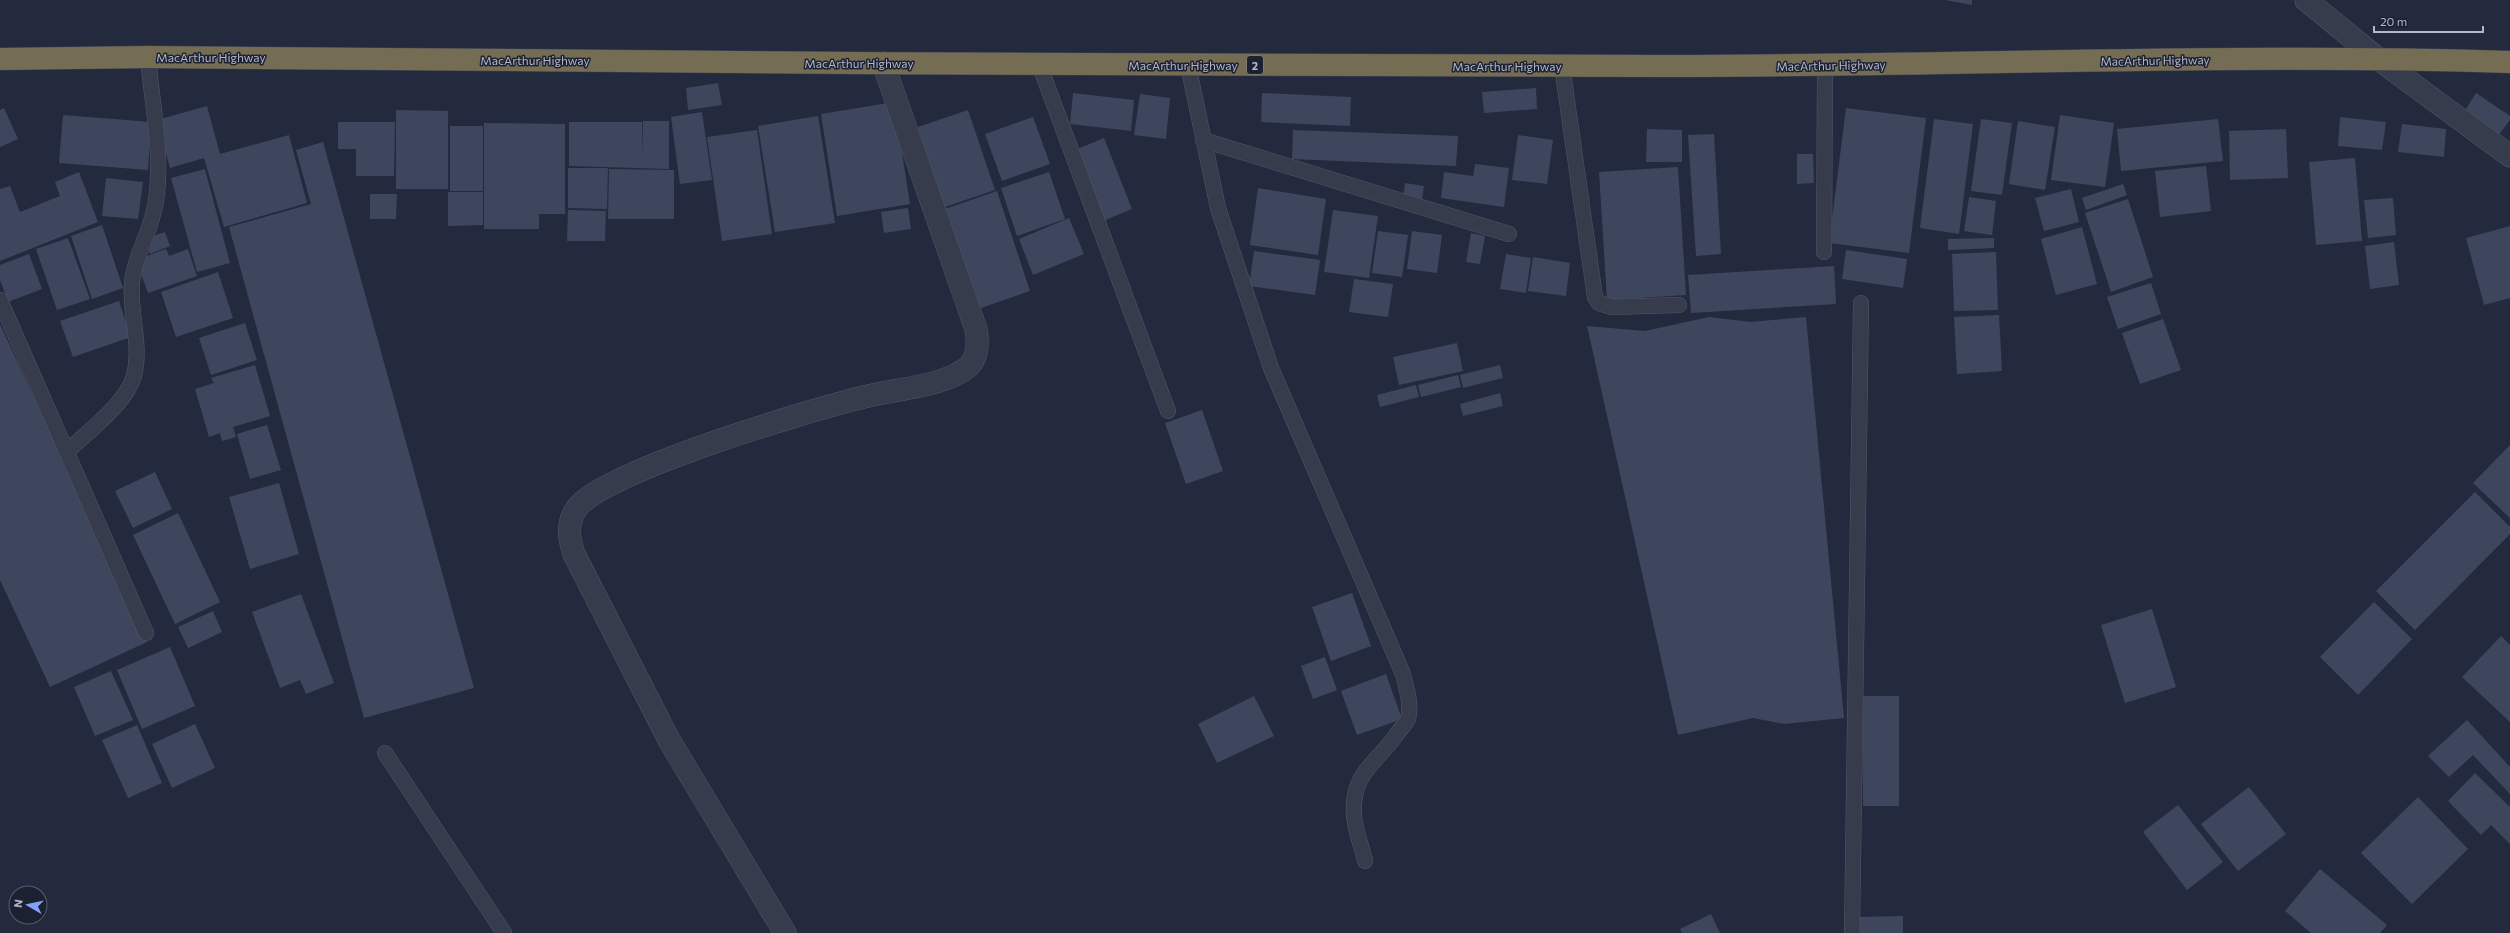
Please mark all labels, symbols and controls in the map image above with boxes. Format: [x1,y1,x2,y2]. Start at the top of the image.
scale bar [2374,8,2483,34]
text: 20 m [2380,14,2407,28]
street label: MacArthur Highway [156,50,266,64]
street label: MacArthur Highway [2100,52,2210,68]
street label: MacArthur Highway [480,53,590,67]
street label: MacArthur Highway [804,56,914,70]
road number: 2 [1247,56,1263,74]
street label: MacArthur Highway [1776,57,1886,73]
street label: MacArthur Highway [1128,58,1238,72]
street label: MacArthur Highway [1452,59,1562,73]
north arrow [8,885,48,925]
text: N [11,898,25,908]

